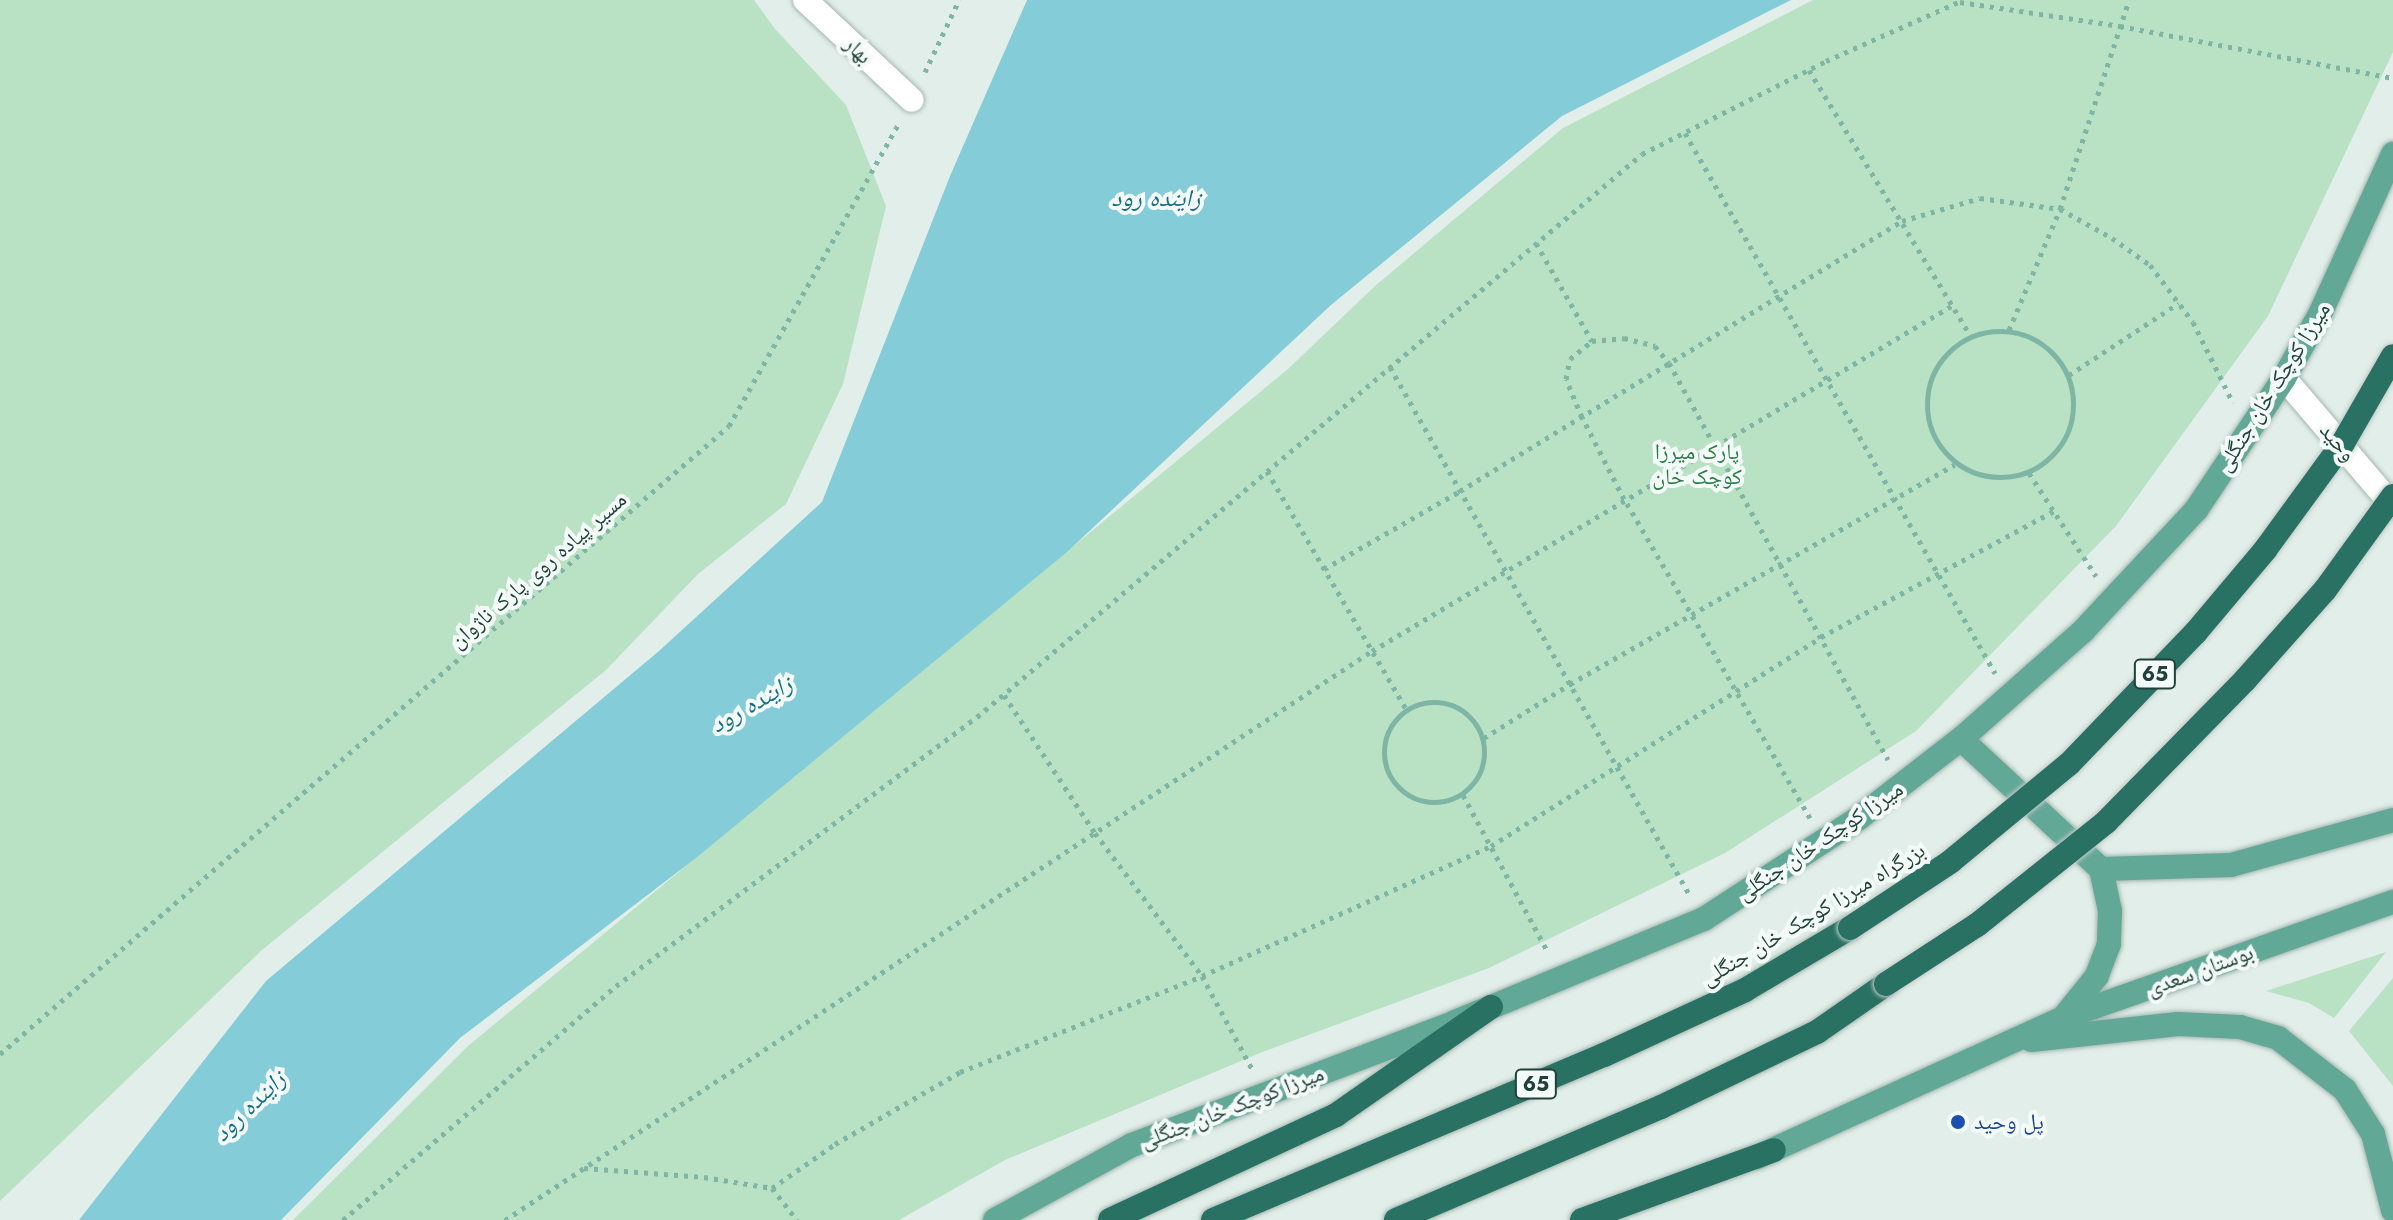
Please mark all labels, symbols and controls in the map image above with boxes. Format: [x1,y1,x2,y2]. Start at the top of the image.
street label: بهار [839,31,877,69]
water label: زاینده رود [1111,184,1201,212]
street label: میرزا کوچک خان جنگلی [2210,298,2336,476]
street label: وحید [2314,417,2362,467]
park label: پارک میرزا کوچک خان [1652,438,1742,490]
street label: مسیر پیاده روی پارک ناژوان [444,486,632,654]
road number: 65 [2133,658,2177,690]
water label: زاینده رود [705,669,797,739]
street label: میرزا کوچک خان جنگلی [1732,776,1908,906]
street label: بزرگراه میرزا کوچک خان جنگلی [1696,837,1930,991]
street label: بوستان سعدی [2143,939,2257,1001]
street label: میرزا کوچک خان جنگلی [1137,1060,1327,1154]
water label: زاینده رود [207,1065,291,1147]
road number: 65 [1514,1068,1558,1100]
place label: پل وحید [1974,1109,2044,1135]
marker: پل وحید [1949,1113,1967,1131]

